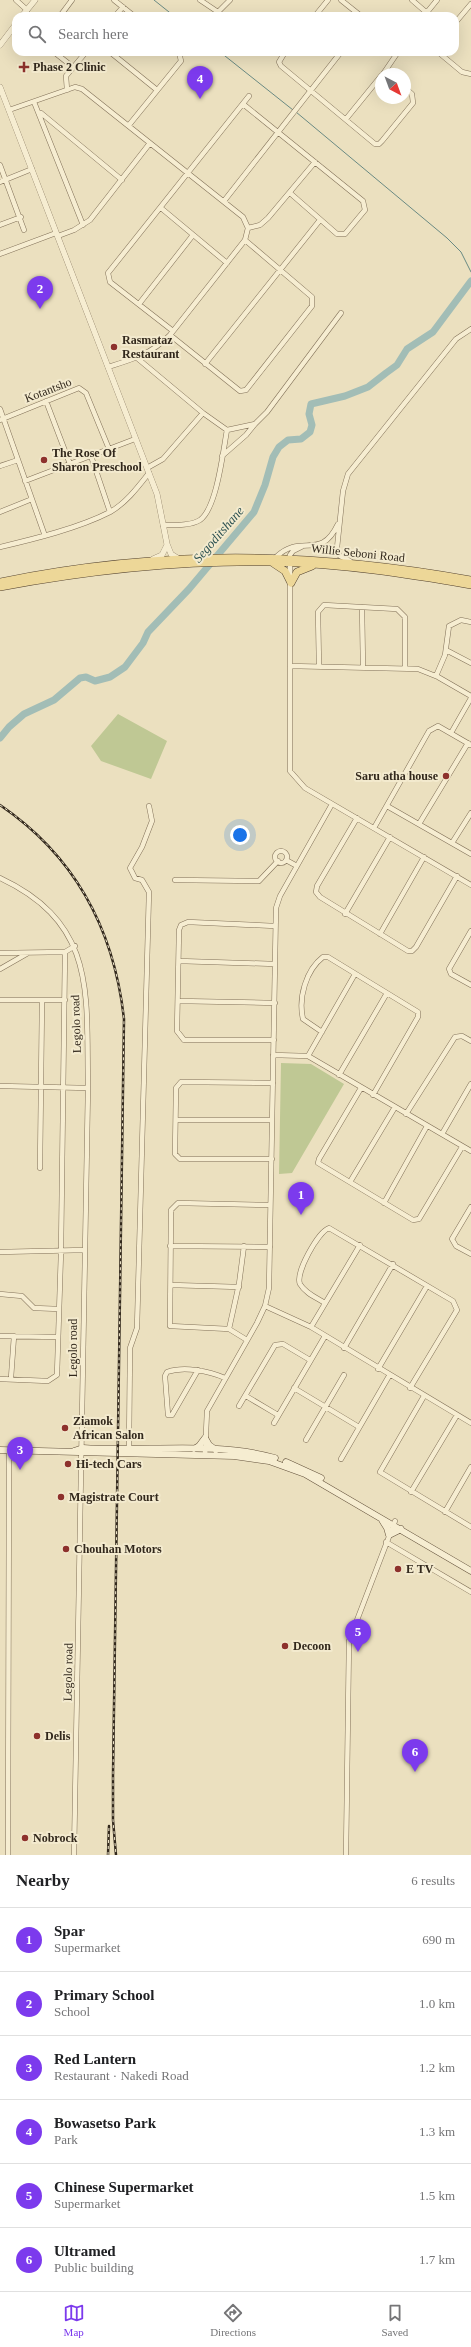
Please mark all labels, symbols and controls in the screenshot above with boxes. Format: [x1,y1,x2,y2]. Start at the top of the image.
search box [12,12,459,56]
icon: search [26,23,48,45]
text: Search here [58,26,128,42]
place label: Phase 2 Clinic [33,60,106,74]
marker: Phase 2 Clinic [18,61,30,73]
pin: 4 [187,66,213,99]
north arrow [375,68,411,104]
pin: 2 [27,276,53,309]
place label: Rasmataz Restaurant [122,333,179,361]
marker: Rasmataz Restaurant [109,342,119,352]
street label: Kotantsho [22,375,74,405]
place label: The Rose Of Sharon Preschool [52,446,143,474]
marker: The Rose Of Sharon Preschool [39,455,49,465]
water label: Segoditshane [190,503,247,565]
street label: Willie Seboni Road [310,541,406,565]
place label: Saru atha house [355,769,439,783]
marker: Saru atha house [441,771,451,781]
your location [230,825,250,845]
street label: Legolo road [68,995,84,1053]
pin: 1 [288,1182,314,1215]
street label: Legolo road [66,1319,80,1377]
place label: Ziamok African Salon [73,1414,144,1442]
marker: Ziamok African Salon [60,1423,70,1433]
pin: 3 [7,1437,33,1470]
place label: Hi-tech Cars [76,1457,142,1471]
marker: Hi-tech Cars [63,1459,73,1469]
place label: Magistrate Court [69,1490,159,1504]
marker: Magistrate Court [56,1492,66,1502]
place label: Chouhan Motors [74,1542,162,1556]
marker: Chouhan Motors [61,1544,71,1554]
place label: E TV [406,1562,434,1576]
marker: E TV [393,1564,403,1574]
pin: 5 [345,1619,371,1652]
place label: Decoon [293,1639,331,1653]
marker: Decoon [280,1641,290,1651]
street label: Legolo road [60,1643,76,1701]
place label: Delis [45,1729,71,1743]
marker: Delis [32,1731,42,1741]
pin: 6 [402,1739,428,1772]
place label: Nobrock [33,1831,78,1845]
marker: Nobrock [20,1833,30,1843]
text: Nearby [16,1871,70,1890]
text: 6 results [411,1873,455,1888]
text: Spar [54,1923,85,1939]
text: 1 [26,1932,32,1947]
text: 690 m [422,1932,455,1947]
text: Supermarket [54,1940,120,1955]
text: Primary School [54,1987,154,2003]
text: 2 [26,1996,32,2011]
text: 1.0 km [419,1996,455,2011]
text: School [54,2004,90,2019]
text: Red Lantern [54,2051,136,2067]
text: 3 [26,2060,32,2075]
text: 1.2 km [419,2060,455,2075]
text: Restaurant · Nakedi Road [54,2068,189,2083]
text: Bowasetso Park [54,2115,156,2131]
text: 4 [26,2124,32,2139]
text: 1.3 km [419,2124,455,2139]
text: Park [54,2132,78,2147]
text: Chinese Supermarket [54,2179,194,2195]
text: 5 [26,2188,32,2203]
text: 1.5 km [419,2188,455,2203]
text: Supermarket [54,2196,120,2211]
text: Ultramed [54,2243,116,2259]
text: 6 [26,2252,32,2267]
text: 1.7 km [419,2252,455,2267]
text: Public building [54,2260,134,2275]
tab: Map [63,2302,85,2338]
tab: Directions [210,2302,256,2338]
tab: Saved [381,2302,408,2338]

